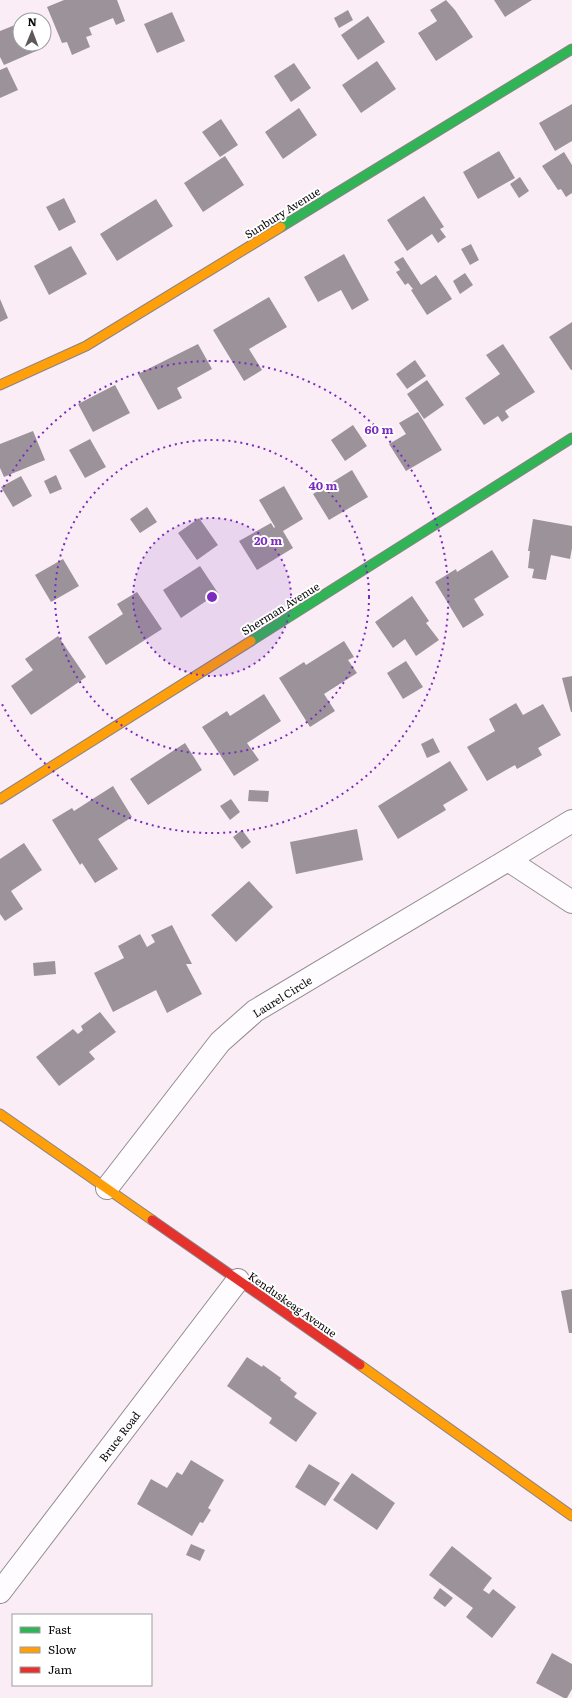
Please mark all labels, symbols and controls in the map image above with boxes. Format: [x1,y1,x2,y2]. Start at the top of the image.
north arrow [12,12,52,52]
text: N [27,13,37,29]
street label: Sunbury Avenue [241,182,323,242]
text: 60 m [365,420,393,438]
text: 40 m [309,476,338,494]
text: 20 m [254,531,282,549]
street label: Sherman Avenue [238,577,322,638]
centre of rings [205,590,219,604]
street label: Laurel Circle [249,971,315,1021]
street label: Kenduskeag Avenue [246,1267,341,1341]
street label: Bruce Road [95,1407,143,1465]
legend [12,1614,152,1686]
text: Fast [48,1620,72,1638]
text: Slow [48,1640,77,1658]
text: Jam [48,1660,73,1678]

